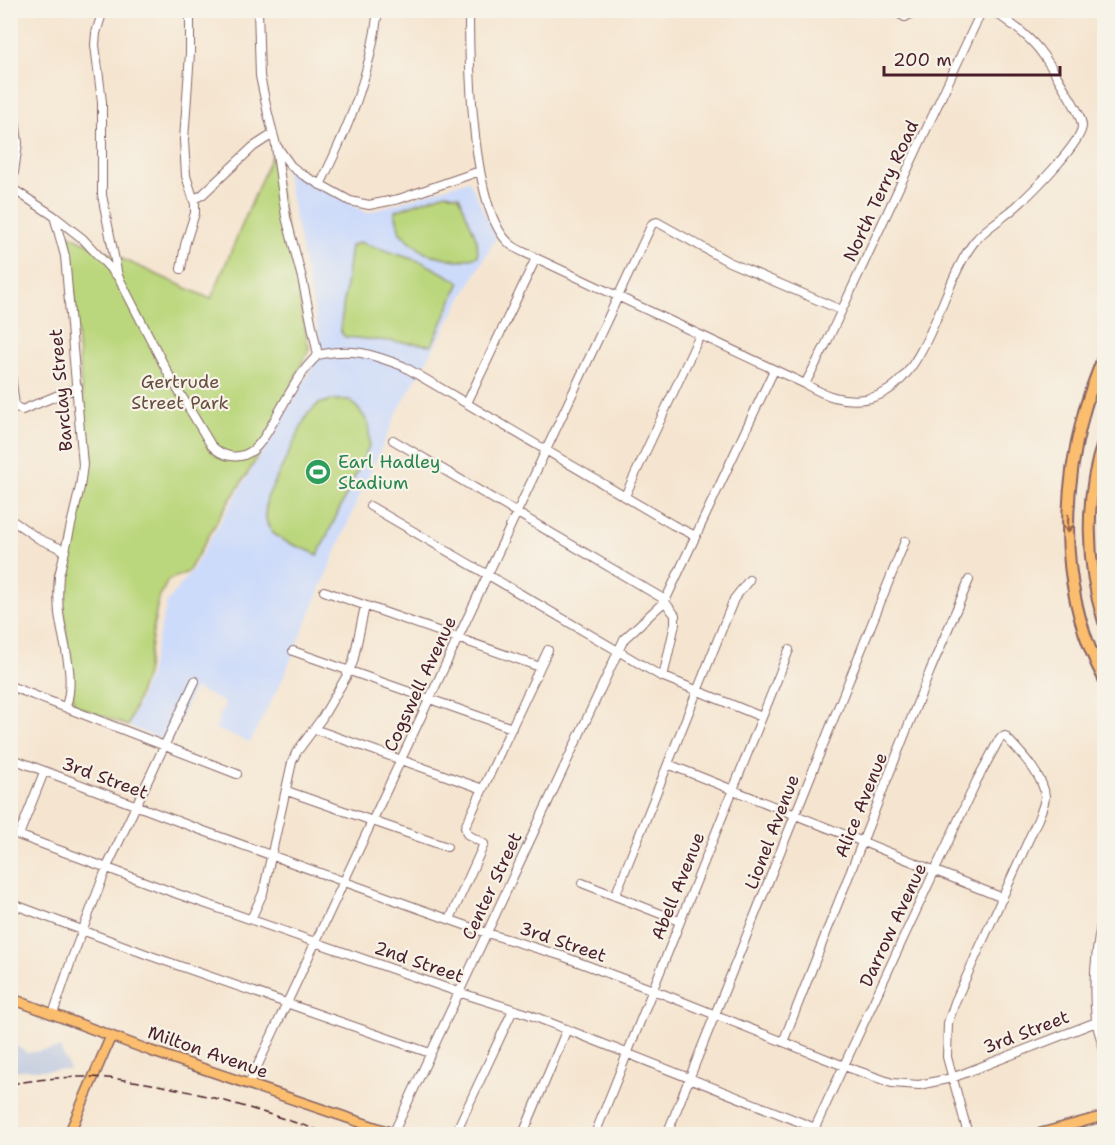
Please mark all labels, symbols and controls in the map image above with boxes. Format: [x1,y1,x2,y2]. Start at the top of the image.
scale bar [884,39,1060,77]
text: 200 m [893,48,952,72]
street label: North Terry Road [838,116,924,266]
street label: Barclay Street [44,327,78,452]
park label: Gertrude Street Park [131,370,229,415]
place label: Earl Hadley Stadium [338,450,440,495]
sports icon: Earl Hadley Stadium [303,457,333,487]
one-way arrow [1062,513,1074,533]
street label: Cogswell Avenue [378,612,462,756]
street label: Alice Avenue [829,749,893,861]
street label: 3rd Street [58,751,152,805]
street label: Lionel Avenue [739,771,805,893]
street label: Center Street [457,828,528,944]
street label: Abell Avenue [646,829,710,943]
street label: Darrow Avenue [854,859,932,991]
street label: 3rd Street [516,916,610,968]
street label: 2nd Street [371,935,467,989]
street label: 3rd Street [980,1005,1073,1059]
street label: Milton Avenue [144,1020,272,1084]

